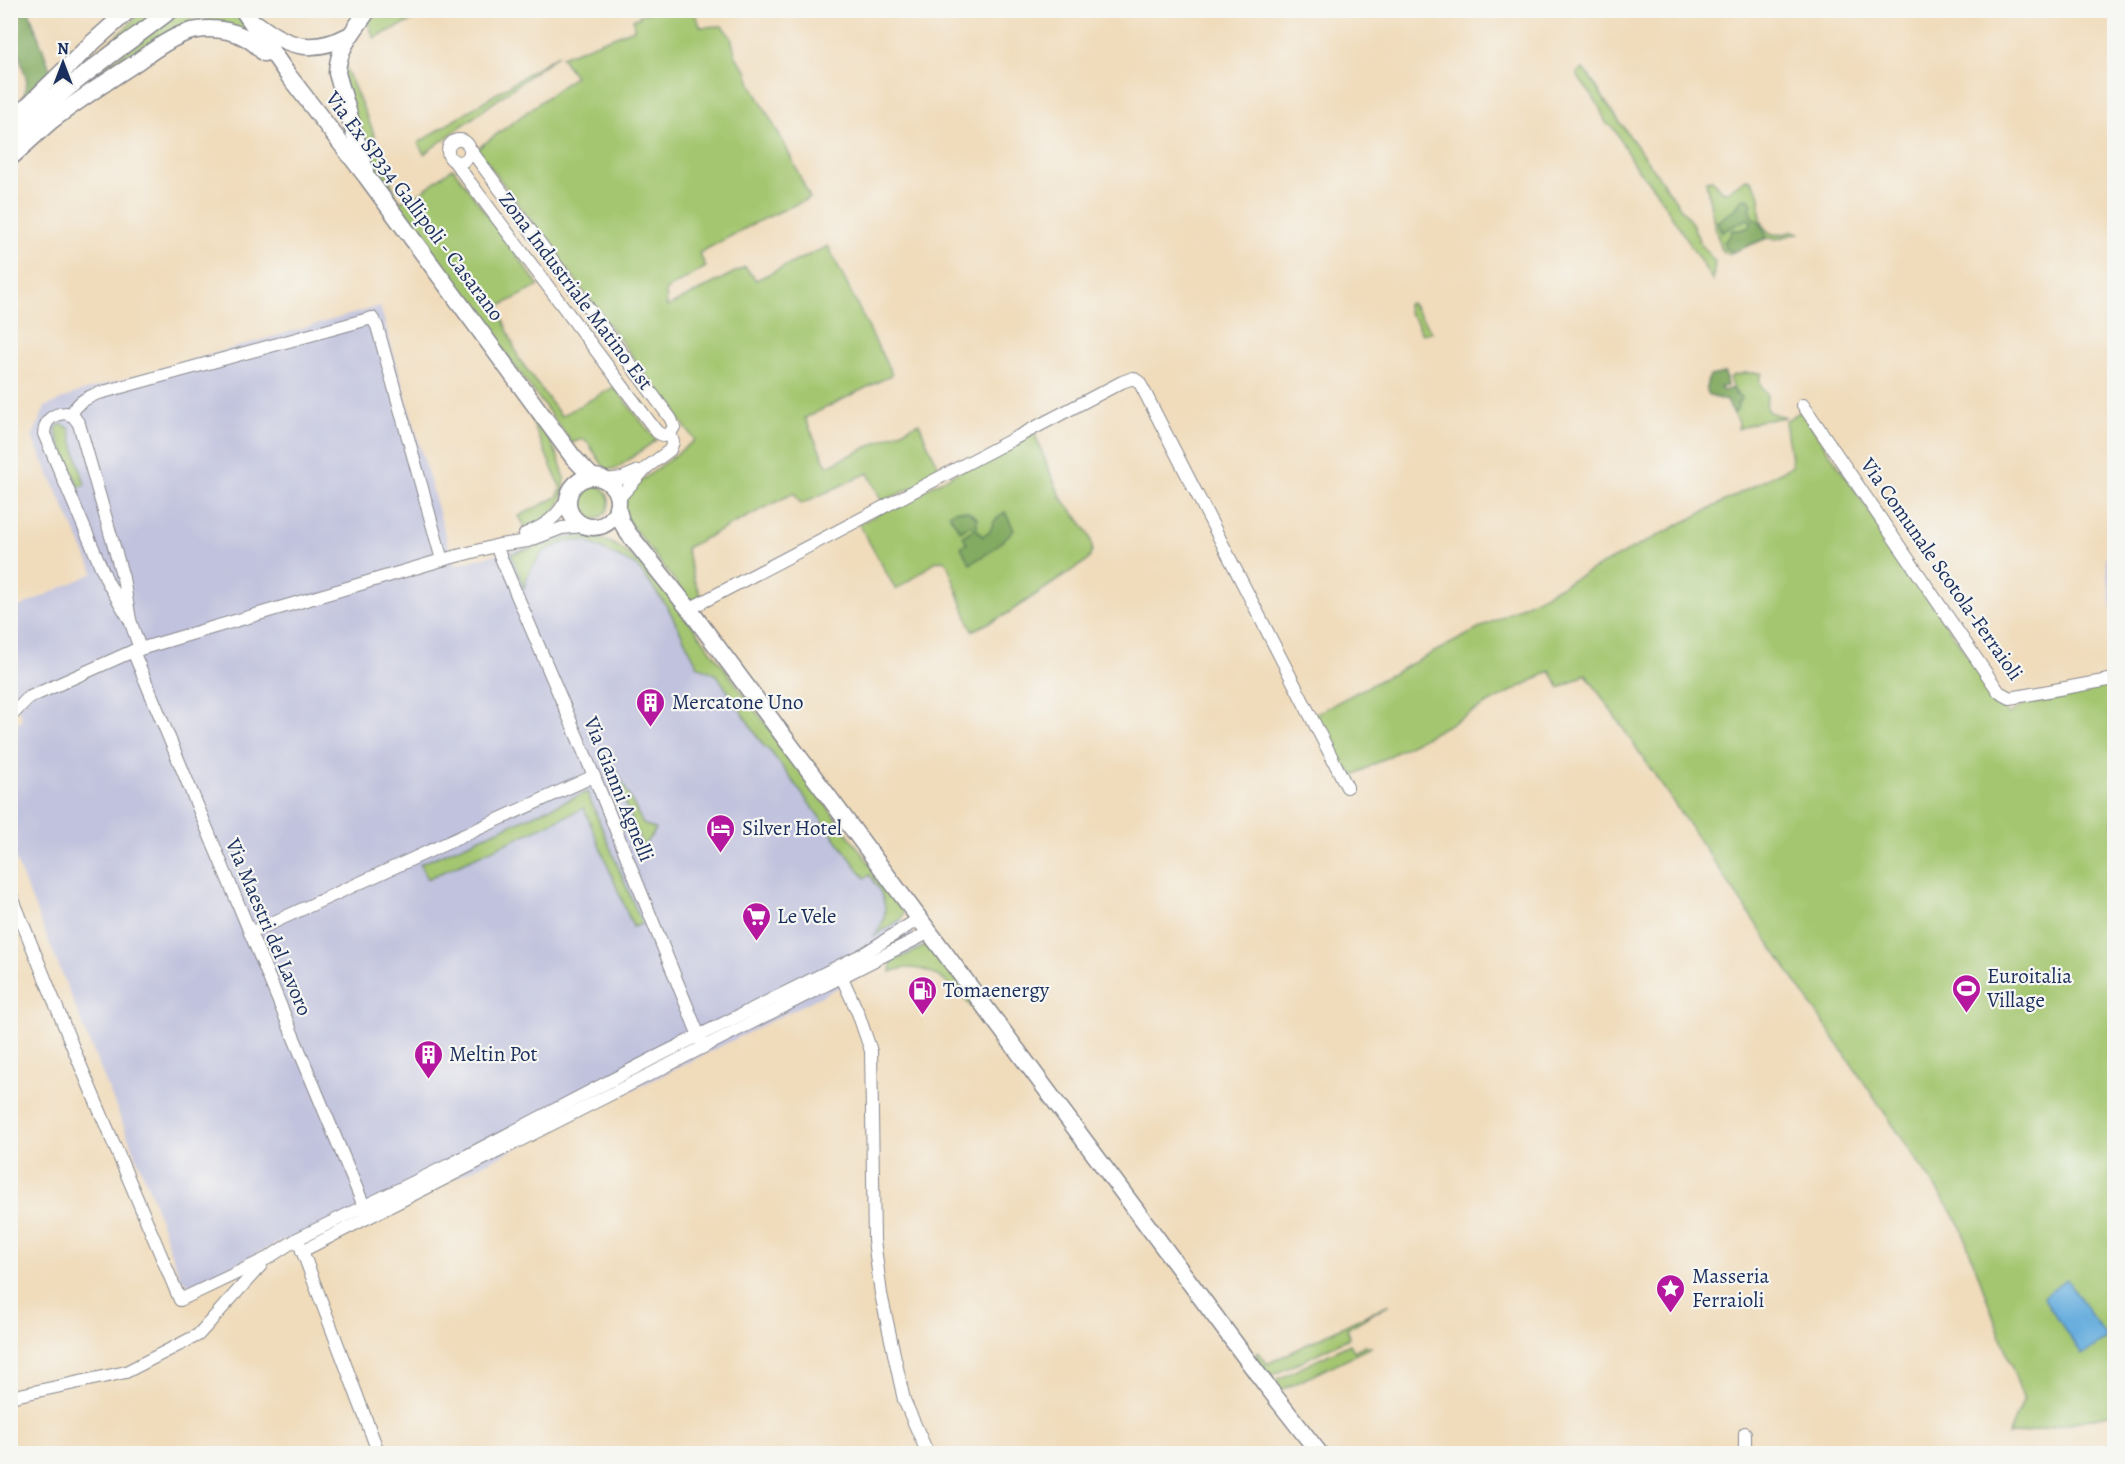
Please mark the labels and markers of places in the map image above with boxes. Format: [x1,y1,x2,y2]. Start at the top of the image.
building icon: Mercatone Uno [635,686,667,728]
place label: Mercatone Uno [672,688,803,716]
hotel icon: Silver Hotel [705,812,737,854]
place label: Silver Hotel [742,814,842,842]
supermarket icon: Le Vele [740,900,772,942]
place label: Le Vele [777,902,836,930]
place label: Euroitalia Village [1986,962,2072,1014]
sports icon: Euroitalia Village [1950,972,1982,1014]
fuel station icon: Tomaenergy [906,974,938,1016]
place label: Tomaenergy [943,976,1050,1004]
building icon: Meltin Pot [412,1038,444,1080]
place label: Meltin Pot [449,1040,538,1068]
place label: Masseria Ferraioli [1692,1262,1770,1314]
place icon: Masseria Ferraioli [1655,1272,1687,1314]

